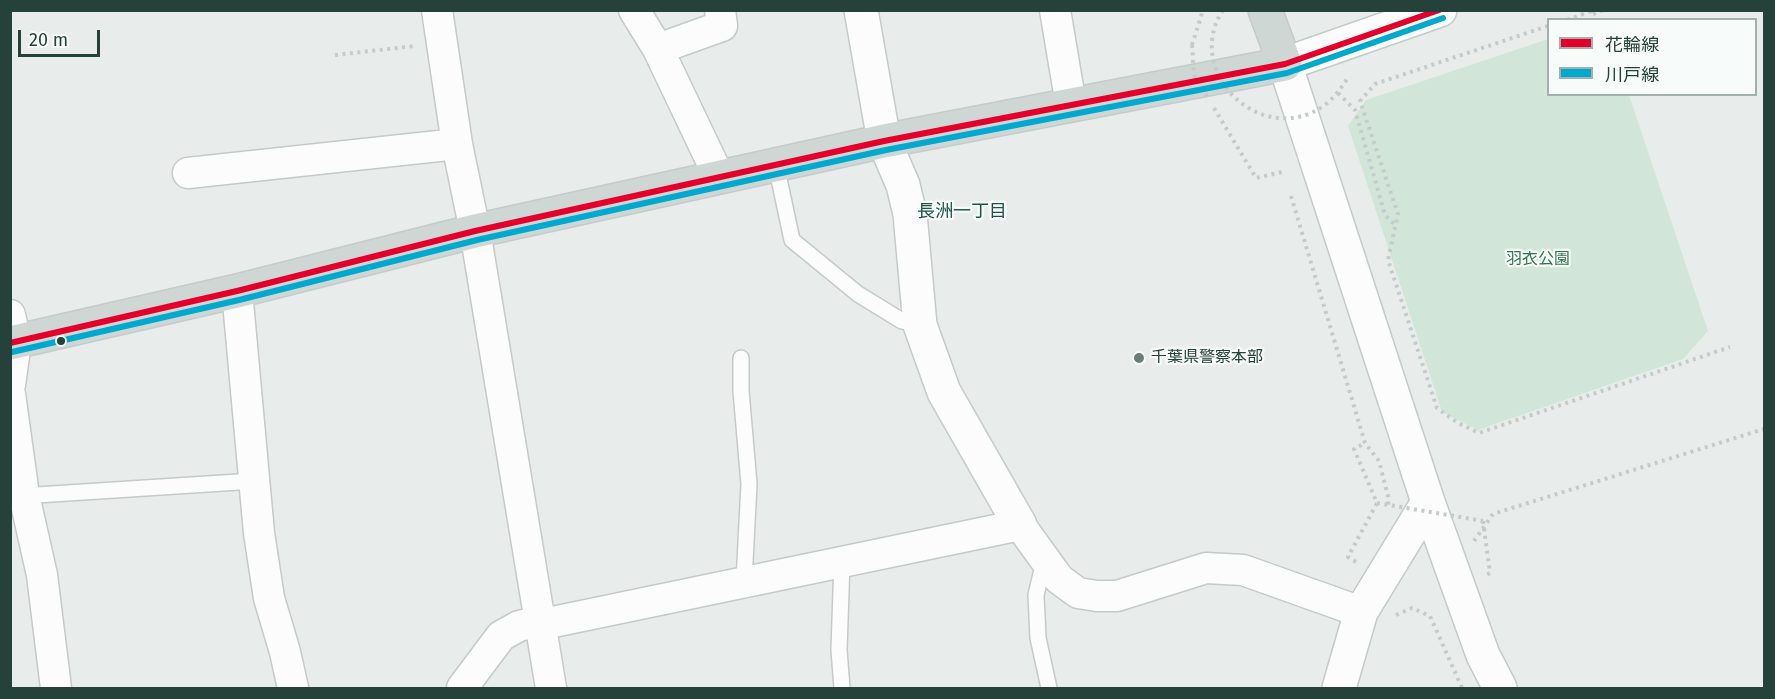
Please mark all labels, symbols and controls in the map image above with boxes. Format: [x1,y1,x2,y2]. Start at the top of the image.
scale bar [21,18,104,56]
legend [1547,18,1757,96]
text: 20 m [29,29,68,51]
text: 花輪線 [1605,34,1659,56]
text: 川戸線 [1605,64,1659,86]
district label: 長洲一丁目 [917,201,1007,223]
park label: 羽衣公園 [1506,250,1570,270]
unlabelled marker [55,335,67,347]
place label: 千葉県警察本部 [1151,348,1263,368]
marker: 千葉県警察本部 [1132,351,1146,365]

